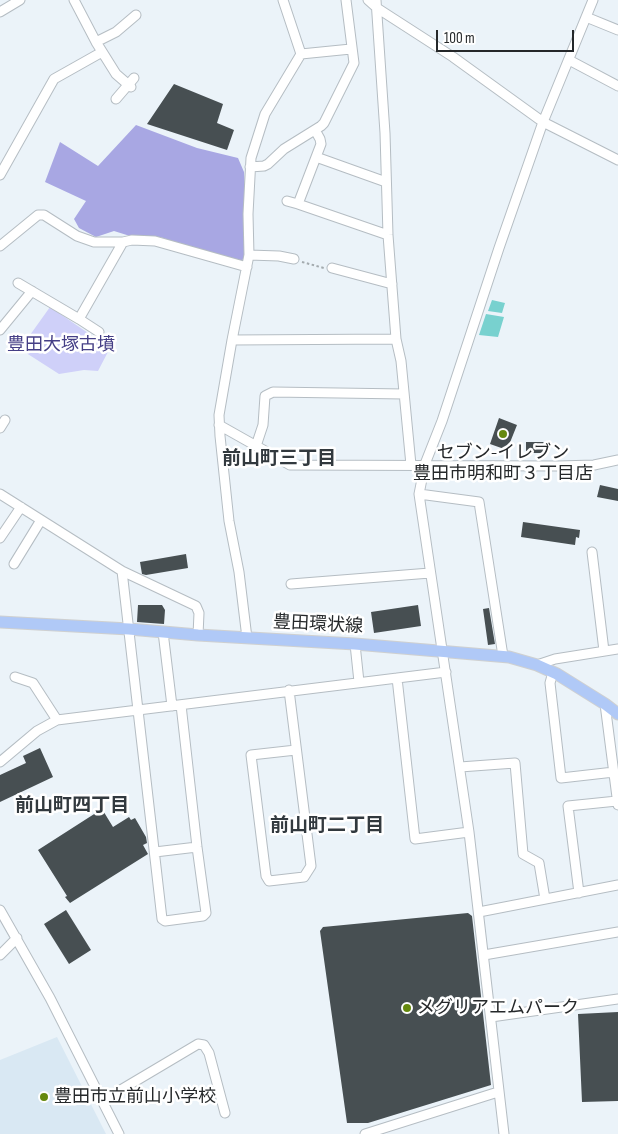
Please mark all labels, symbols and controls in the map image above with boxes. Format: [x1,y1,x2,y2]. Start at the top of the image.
scale bar [438,20,576,52]
text: 100 m [444,29,475,48]
park label: 豊田大塚古墳 [7,334,115,356]
marker: セブン-イレブン 豊田市明和町３丁目店 [497,428,509,440]
place label: セブン-イレブン 豊田市明和町３丁目店 [413,442,593,484]
district label: 前山町三丁目 [222,448,336,470]
street label: 豊田環状線 [272,612,364,638]
district label: 前山町四丁目 [15,795,129,817]
district label: 前山町二丁目 [270,815,384,837]
place label: メグリアエムパーク [417,997,579,1019]
marker: メグリアエムパーク [401,1002,413,1014]
place label: 豊田市立前山小学校 [54,1086,216,1108]
marker: 豊田市立前山小学校 [38,1091,50,1103]

